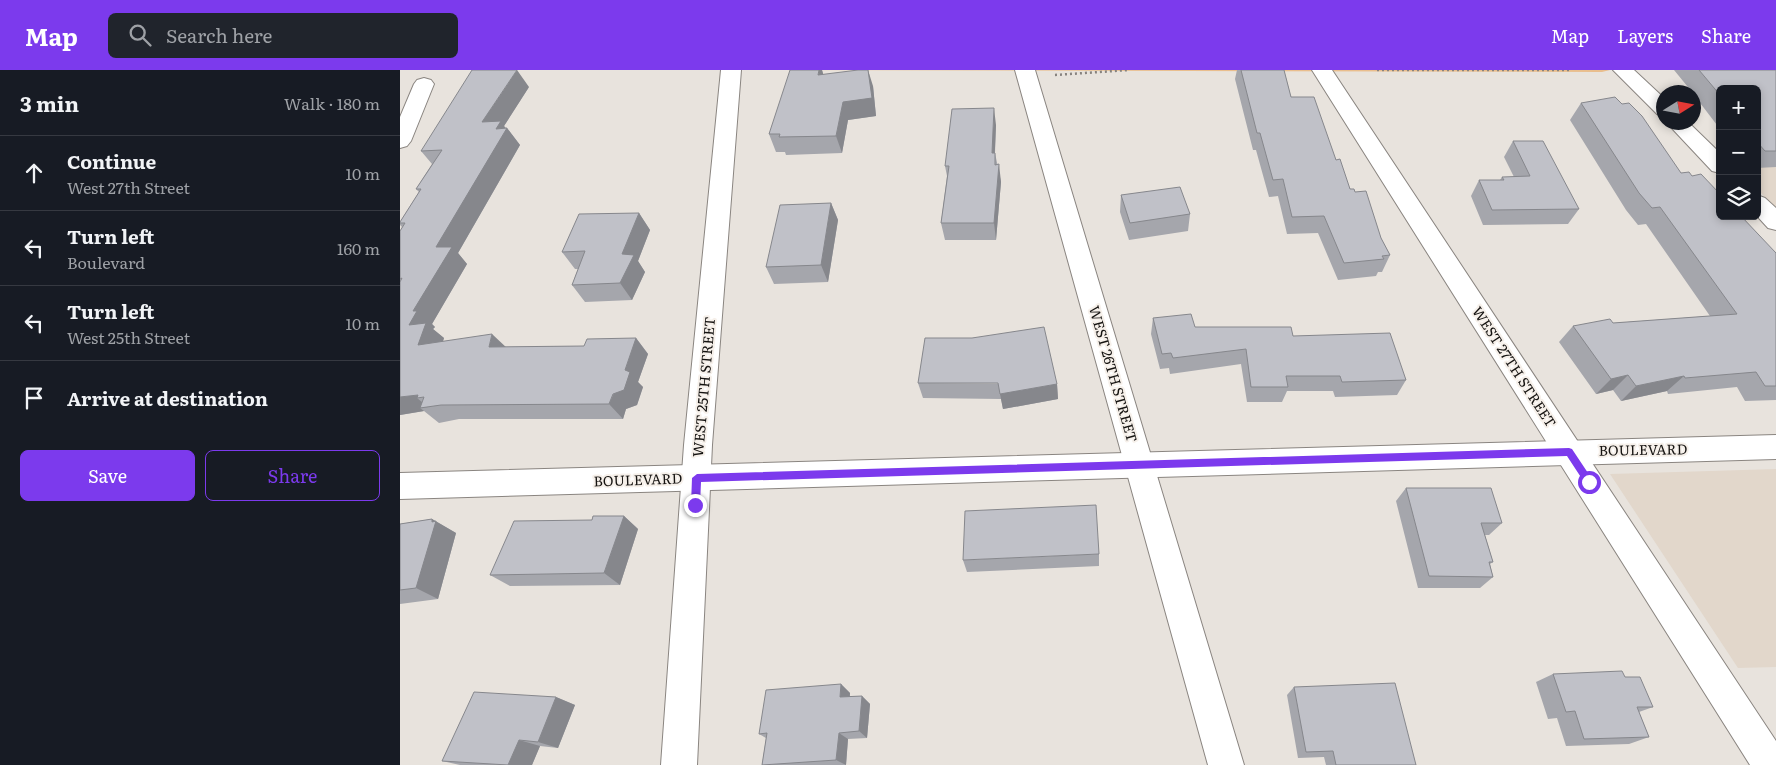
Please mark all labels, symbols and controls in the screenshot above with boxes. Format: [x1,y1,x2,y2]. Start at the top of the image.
search box [108,13,458,58]
text: Map [25,18,78,53]
icon: search [126,21,154,49]
text: Search here [166,21,272,49]
text: Map [1551,22,1589,49]
text: Layers [1617,22,1673,49]
text: Share [1701,22,1751,49]
north arrow [1656,85,1701,130]
map controls [1716,85,1761,220]
button: + [1716,85,1761,130]
text: 3 min [20,87,79,118]
text: Walk · 180 m [284,91,380,115]
button: − [1716,130,1761,175]
text: Continue [67,147,156,175]
icon: ahead [20,159,48,187]
text: 10 m [346,161,380,185]
text: West 27th Street [67,175,190,199]
button: layers [1716,175,1761,220]
text: Turn left [67,222,154,250]
icon: left [20,234,48,262]
text: 160 m [337,236,380,260]
text: Boulevard [67,250,145,274]
text: Turn left [67,297,154,325]
street label: WEST 27TH STREET [1468,302,1562,431]
street label: WEST 26TH STREET [1085,303,1143,444]
icon: left [20,309,48,337]
text: 10 m [346,311,380,335]
street label: WEST 25TH STREET [687,316,719,458]
text: West 25th Street [67,325,190,349]
icon: arrive [20,384,48,412]
text: Arrive at destination [67,384,268,412]
street label: BOULEVARD [1598,438,1688,460]
button: Save [20,450,195,501]
button: Share [205,450,380,501]
street label: BOULEVARD [593,467,683,491]
route start [1578,471,1601,494]
route end [684,494,707,517]

